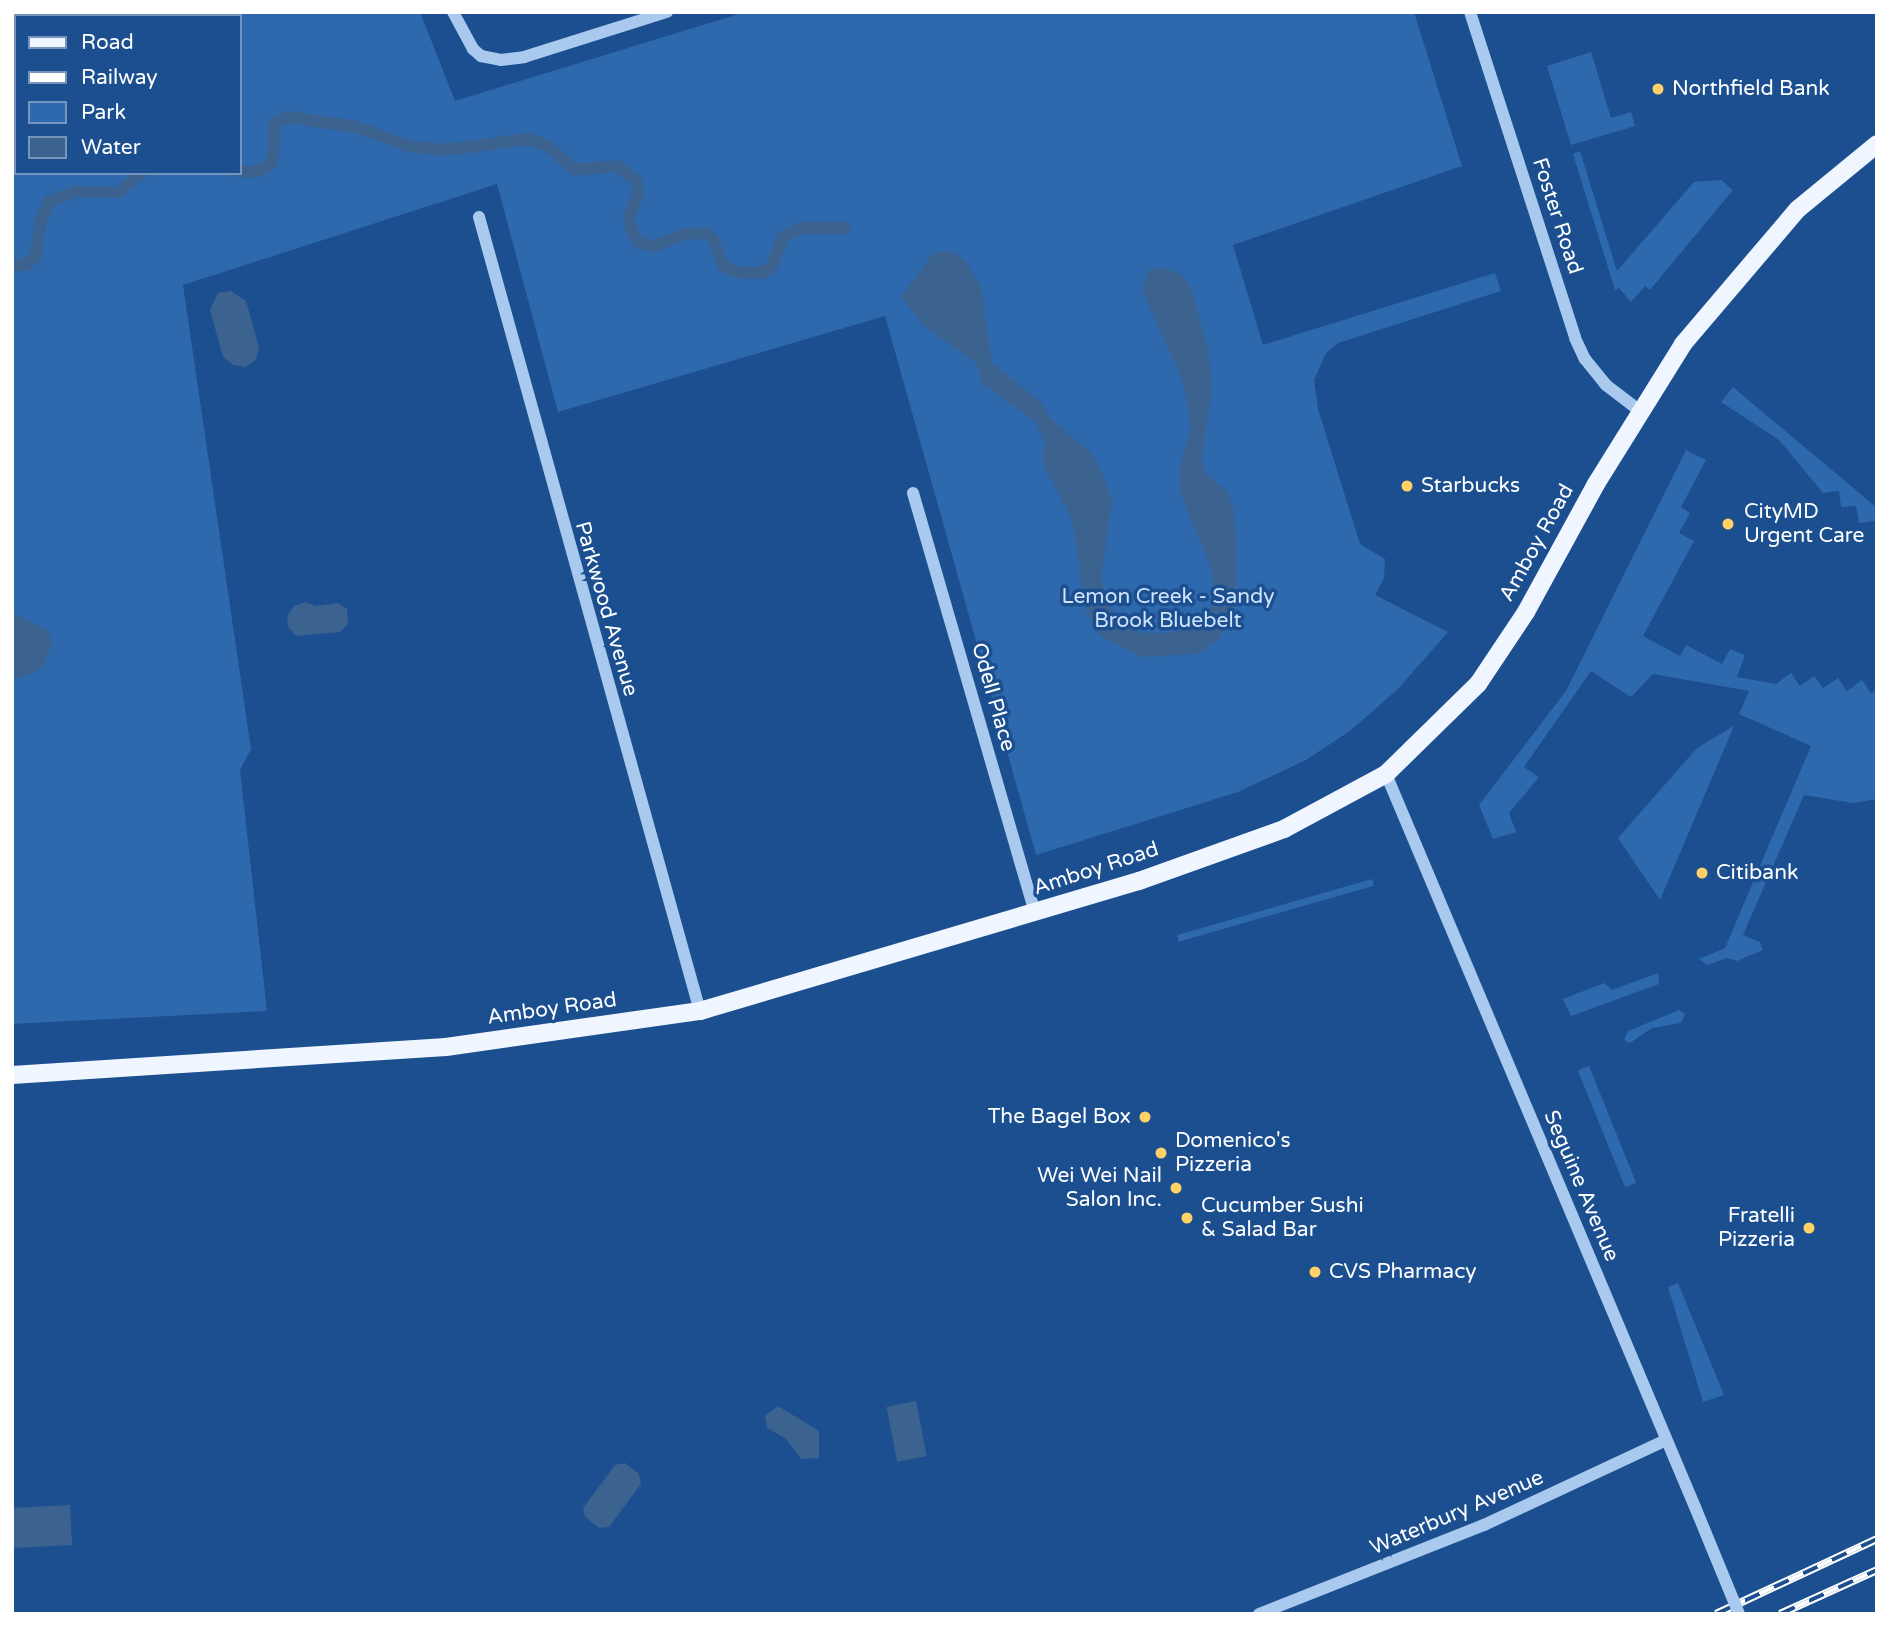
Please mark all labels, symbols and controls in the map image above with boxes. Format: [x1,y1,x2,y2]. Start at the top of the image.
legend [14,14,242,175]
text: Road [81,30,134,55]
text: Railway [81,65,158,90]
place label: Northfield Bank [1672,76,1830,102]
marker: Northfield Bank [1650,81,1666,97]
text: Park [81,100,126,125]
text: Water [81,135,141,160]
street label: Foster Road [1526,155,1588,277]
place label: Starbucks [1421,473,1520,499]
marker: Starbucks [1399,478,1415,494]
street label: Amboy Road [1494,480,1580,606]
place label: CityMD Urgent Care [1744,499,1864,549]
marker: CityMD Urgent Care [1718,514,1738,534]
street label: Parkwood Avenue [569,519,643,699]
park label: Lemon Creek - Sandy Brook Bluebelt [1061,584,1275,634]
street label: Odell Place [965,640,1021,754]
street label: Amboy Road [1030,837,1162,901]
place label: Citibank [1716,860,1798,886]
marker: Citibank [1694,865,1710,881]
street label: Amboy Road [486,987,618,1031]
place label: The Bagel Box [988,1104,1131,1130]
street label: Seguine Avenue [1538,1107,1624,1265]
marker: The Bagel Box [1137,1109,1153,1125]
place label: Domenico's Pizzeria [1175,1128,1291,1178]
marker: Domenico's Pizzeria [1153,1145,1169,1161]
place label: Wei Wei Nail Salon Inc. [1037,1163,1162,1213]
marker: Wei Wei Nail Salon Inc. [1168,1180,1184,1196]
place label: Cucumber Sushi & Salad Bar [1201,1193,1364,1243]
place label: Fratelli Pizzeria [1718,1203,1795,1253]
marker: Cucumber Sushi & Salad Bar [1179,1210,1195,1226]
marker: Fratelli Pizzeria [1801,1220,1817,1236]
place label: CVS Pharmacy [1329,1259,1477,1285]
marker: CVS Pharmacy [1307,1264,1323,1280]
street label: Waterbury Avenue [1367,1465,1547,1561]

